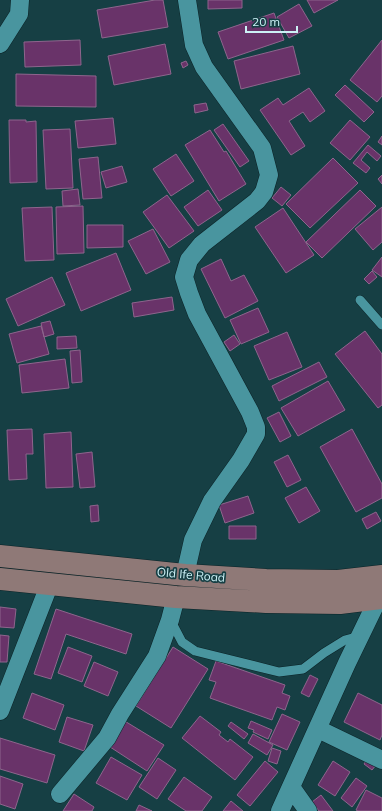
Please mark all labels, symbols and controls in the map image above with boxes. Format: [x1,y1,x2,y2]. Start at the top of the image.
scale bar [246,8,297,34]
text: 20 m [252,14,280,29]
street label: Old Ife Road [156,564,226,585]

